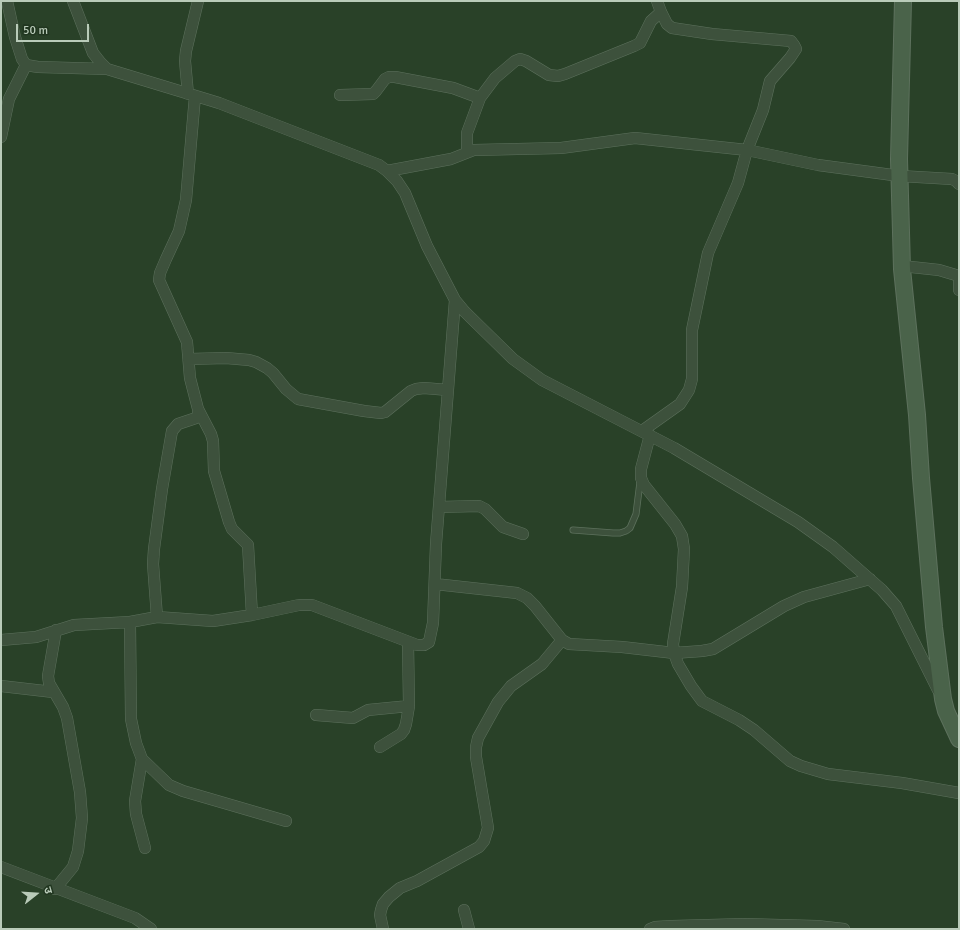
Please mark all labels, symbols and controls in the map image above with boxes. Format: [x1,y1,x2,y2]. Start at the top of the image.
scale bar [18,16,91,42]
text: 50 m [23,23,48,38]
north arrow [16,874,56,914]
text: उ [41,885,55,895]

